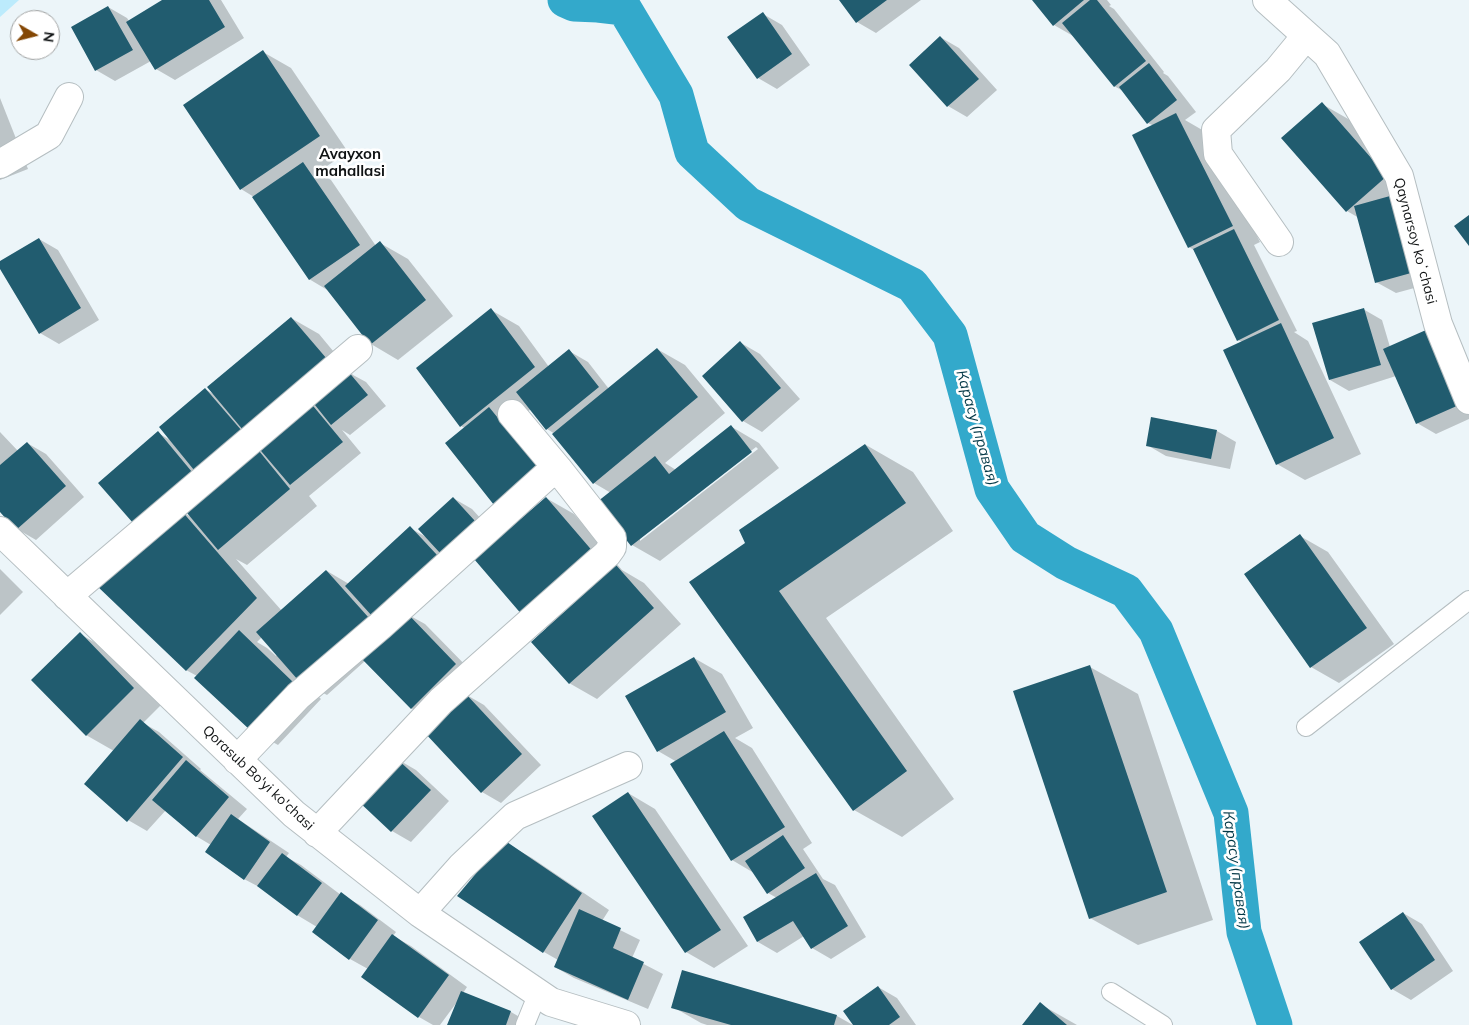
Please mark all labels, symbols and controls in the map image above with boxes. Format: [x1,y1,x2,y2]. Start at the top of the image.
north arrow [10,10,60,60]
text: N [39,30,59,43]
district label: Avayxon mahallasi [315,145,385,180]
street label: Qaynarsoy koʻchasi [1390,176,1440,306]
water label: Карасу (правая) [952,368,1002,488]
street label: Qorasub Bo'yi ko'chasi [199,722,317,834]
water label: Карасу (правая) [1219,810,1253,930]

